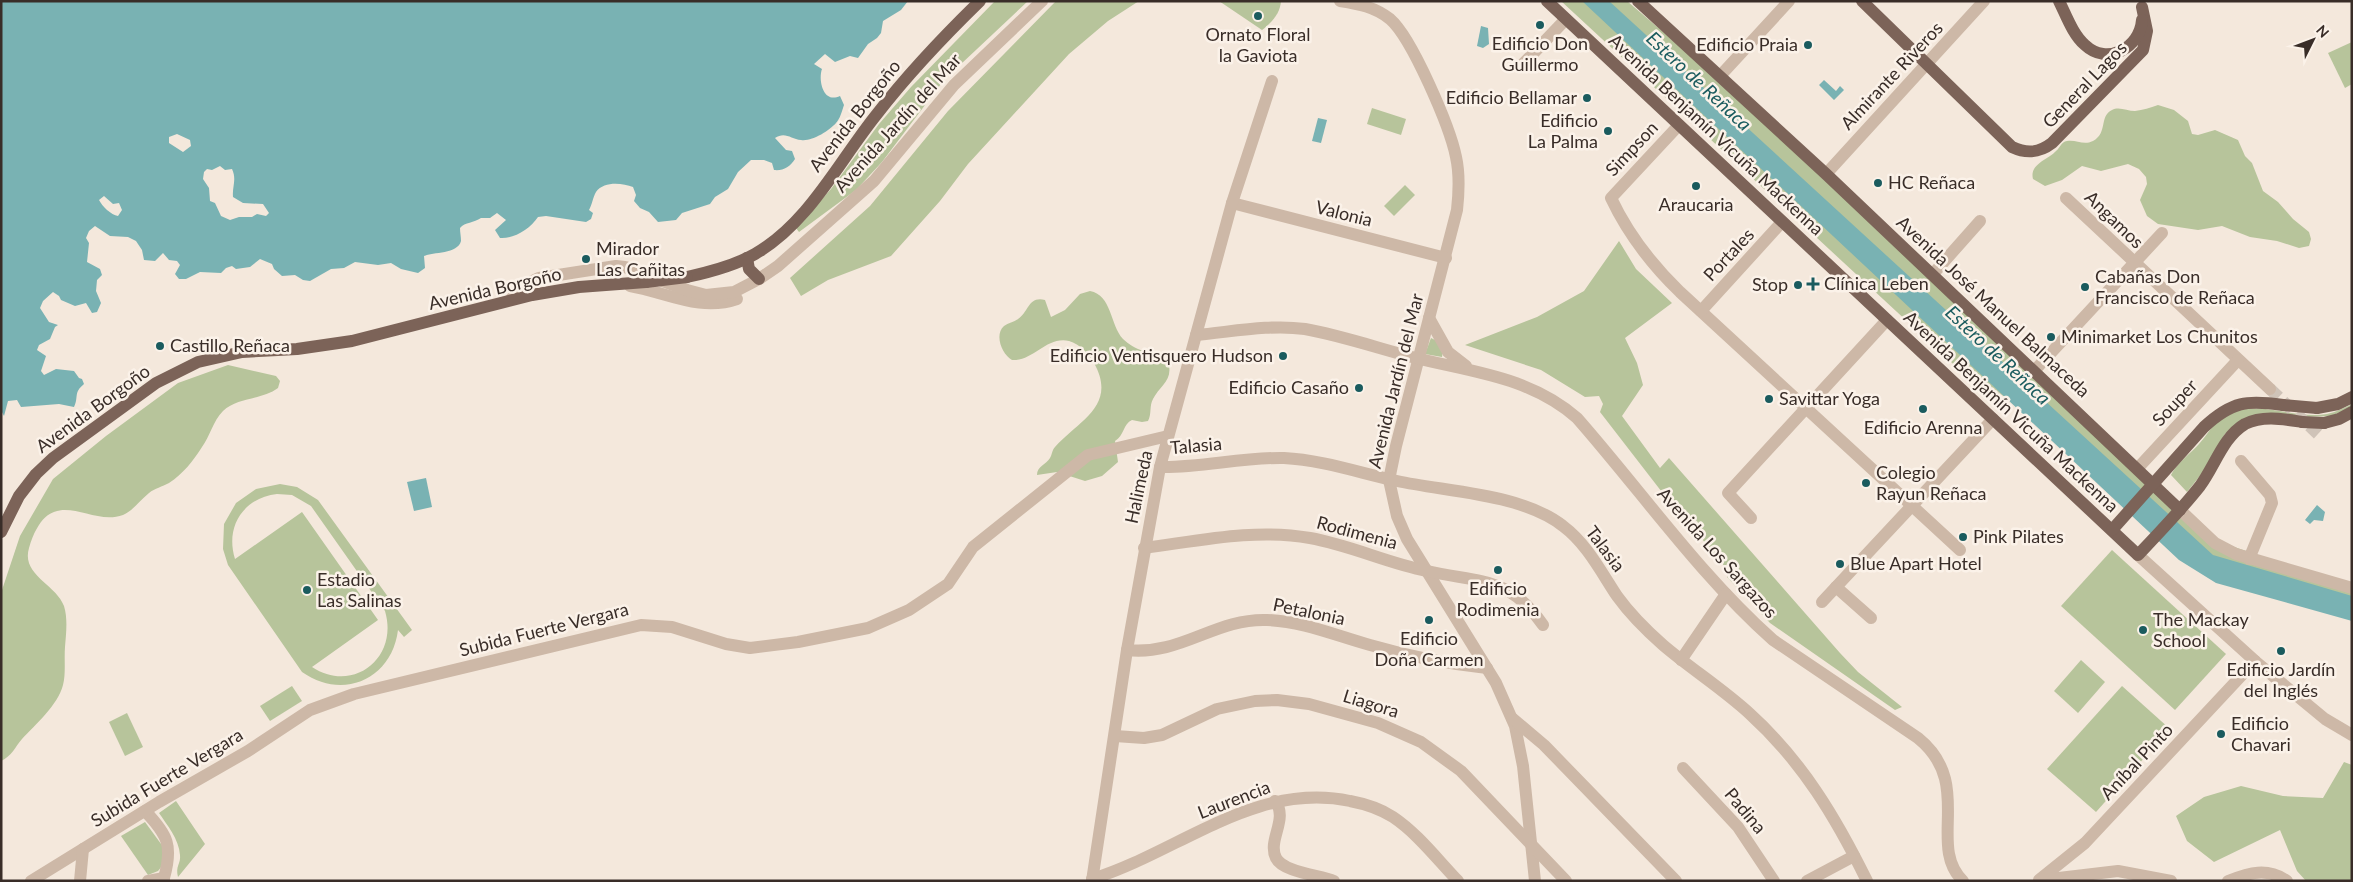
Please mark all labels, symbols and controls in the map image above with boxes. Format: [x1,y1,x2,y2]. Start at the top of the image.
marker: Ornato Floral la Gaviota [1252,10,1264,22]
north arrow [2288,15,2338,65]
street label: Almirante Riveros [1836,17,1947,134]
marker: Edificio Don Guillermo [1534,19,1546,31]
text: N [2313,21,2333,41]
place label: Ornato Floral la Gaviota [1206,23,1310,66]
water label: Estero de Reñaca [1642,26,1757,135]
street label: Avenida Benjamín Vicuña Mackenna [1605,29,1829,240]
place label: Edificio Don Guillermo [1492,32,1588,75]
place label: Edificio Praia [1696,33,1798,55]
street label: General Lagos [2038,36,2131,132]
marker: Edificio Praia [1802,39,1814,51]
street label: Avenida Jardín del Mar [829,48,966,196]
street label: Avenida Borgoño [804,55,905,176]
place label: Edificio Bellamar [1446,86,1577,108]
marker: Edificio Bellamar [1581,92,1593,104]
place label: Edificio La Palma [1528,109,1598,152]
street label: Simpson [1600,116,1662,180]
marker: Edificio La Palma [1602,125,1614,137]
place label: HC Reñaca [1888,171,1975,193]
marker: HC Reñaca [1872,177,1884,189]
marker: Araucaria [1690,180,1702,192]
street label: Angamos [2081,186,2149,253]
place label: Araucaria [1659,193,1733,215]
street label: Valonia [1314,195,1375,231]
street label: Avenida José Manuel Balmaceda [1893,211,2095,402]
street label: Portales [1698,223,1758,285]
place label: Mirador Las Cañitas [596,237,685,280]
marker: Mirador Las Cañitas [580,253,592,265]
street label: Avenida Borgoño [426,262,563,314]
place label: Cabañas Don Francisco de Reñaca [2095,265,2255,308]
place label: Clínica Leben [1824,272,1929,294]
place label: Stop [1752,273,1788,295]
marker: Clínica Leben [1806,277,1820,291]
marker: Stop [1792,279,1804,291]
marker: Cabañas Don Francisco de Reñaca [2079,281,2091,293]
street label: Avenida Jardín del Mar [1363,291,1428,470]
water label: Estero de Reñaca [1941,300,2056,409]
street label: Avenida Benjamín Vicuña Mackenna [1900,306,2124,517]
place label: Minimarket Los Chunitos [2061,325,2258,347]
marker: Minimarket Los Chunitos [2045,331,2057,343]
place label: Castillo Reñaca [170,334,290,356]
marker: Castillo Reñaca [154,340,166,352]
place label: Edificio Ventisquero Hudson [1050,344,1273,366]
marker: Edificio Ventisquero Hudson [1277,350,1289,362]
street label: Avenida Borgoño [31,359,154,457]
street label: Souper [2147,374,2202,430]
place label: Edificio Casaño [1229,376,1349,398]
marker: Edificio Casaño [1353,382,1365,394]
place label: Savittar Yoga [1779,387,1880,409]
marker: Savittar Yoga [1763,393,1775,405]
marker: Edificio Arenna [1917,403,1929,415]
place label: Edificio Arenna [1864,416,1982,438]
street label: Talasia [1169,432,1223,458]
street label: Halimeda [1120,448,1157,525]
place label: Colegio Rayun Reñaca [1876,461,1987,504]
marker: Colegio Rayun Reñaca [1860,477,1872,489]
street label: Avenida Los Sargazos [1653,482,1782,622]
street label: Rodimenia [1314,511,1400,553]
street label: Talasia [1581,521,1630,576]
place label: Pink Pilates [1973,525,2064,547]
marker: Pink Pilates [1957,531,1969,543]
place label: Blue Apart Hotel [1850,552,1982,574]
marker: Blue Apart Hotel [1834,558,1846,570]
marker: Edificio Rodimenia [1492,564,1504,576]
place label: Estadio Las Salinas [317,568,402,611]
place label: Edificio Rodimenia [1457,577,1539,620]
marker: Estadio Las Salinas [301,584,313,596]
street label: Petalonia [1271,593,1347,629]
street label: Subida Fuerte Vergara [457,597,631,661]
place label: The Mackay School [2153,608,2249,651]
marker: Edificio Doña Carmen [1423,614,1435,626]
marker: The Mackay School [2137,624,2149,636]
place label: Edificio Doña Carmen [1374,627,1484,670]
marker: Edificio Jardín del Inglés [2275,645,2287,657]
place label: Edificio Jardín del Inglés [2227,658,2335,701]
street label: Liagora [1341,684,1402,722]
place label: Edificio Chavari [2231,712,2291,755]
street label: Aníbal Pinto [2095,719,2177,804]
street label: Subida Fuerte Vergara [86,723,246,831]
marker: Edificio Chavari [2215,728,2227,740]
street label: Laurencia [1194,775,1273,823]
street label: Padina [1720,783,1771,838]

